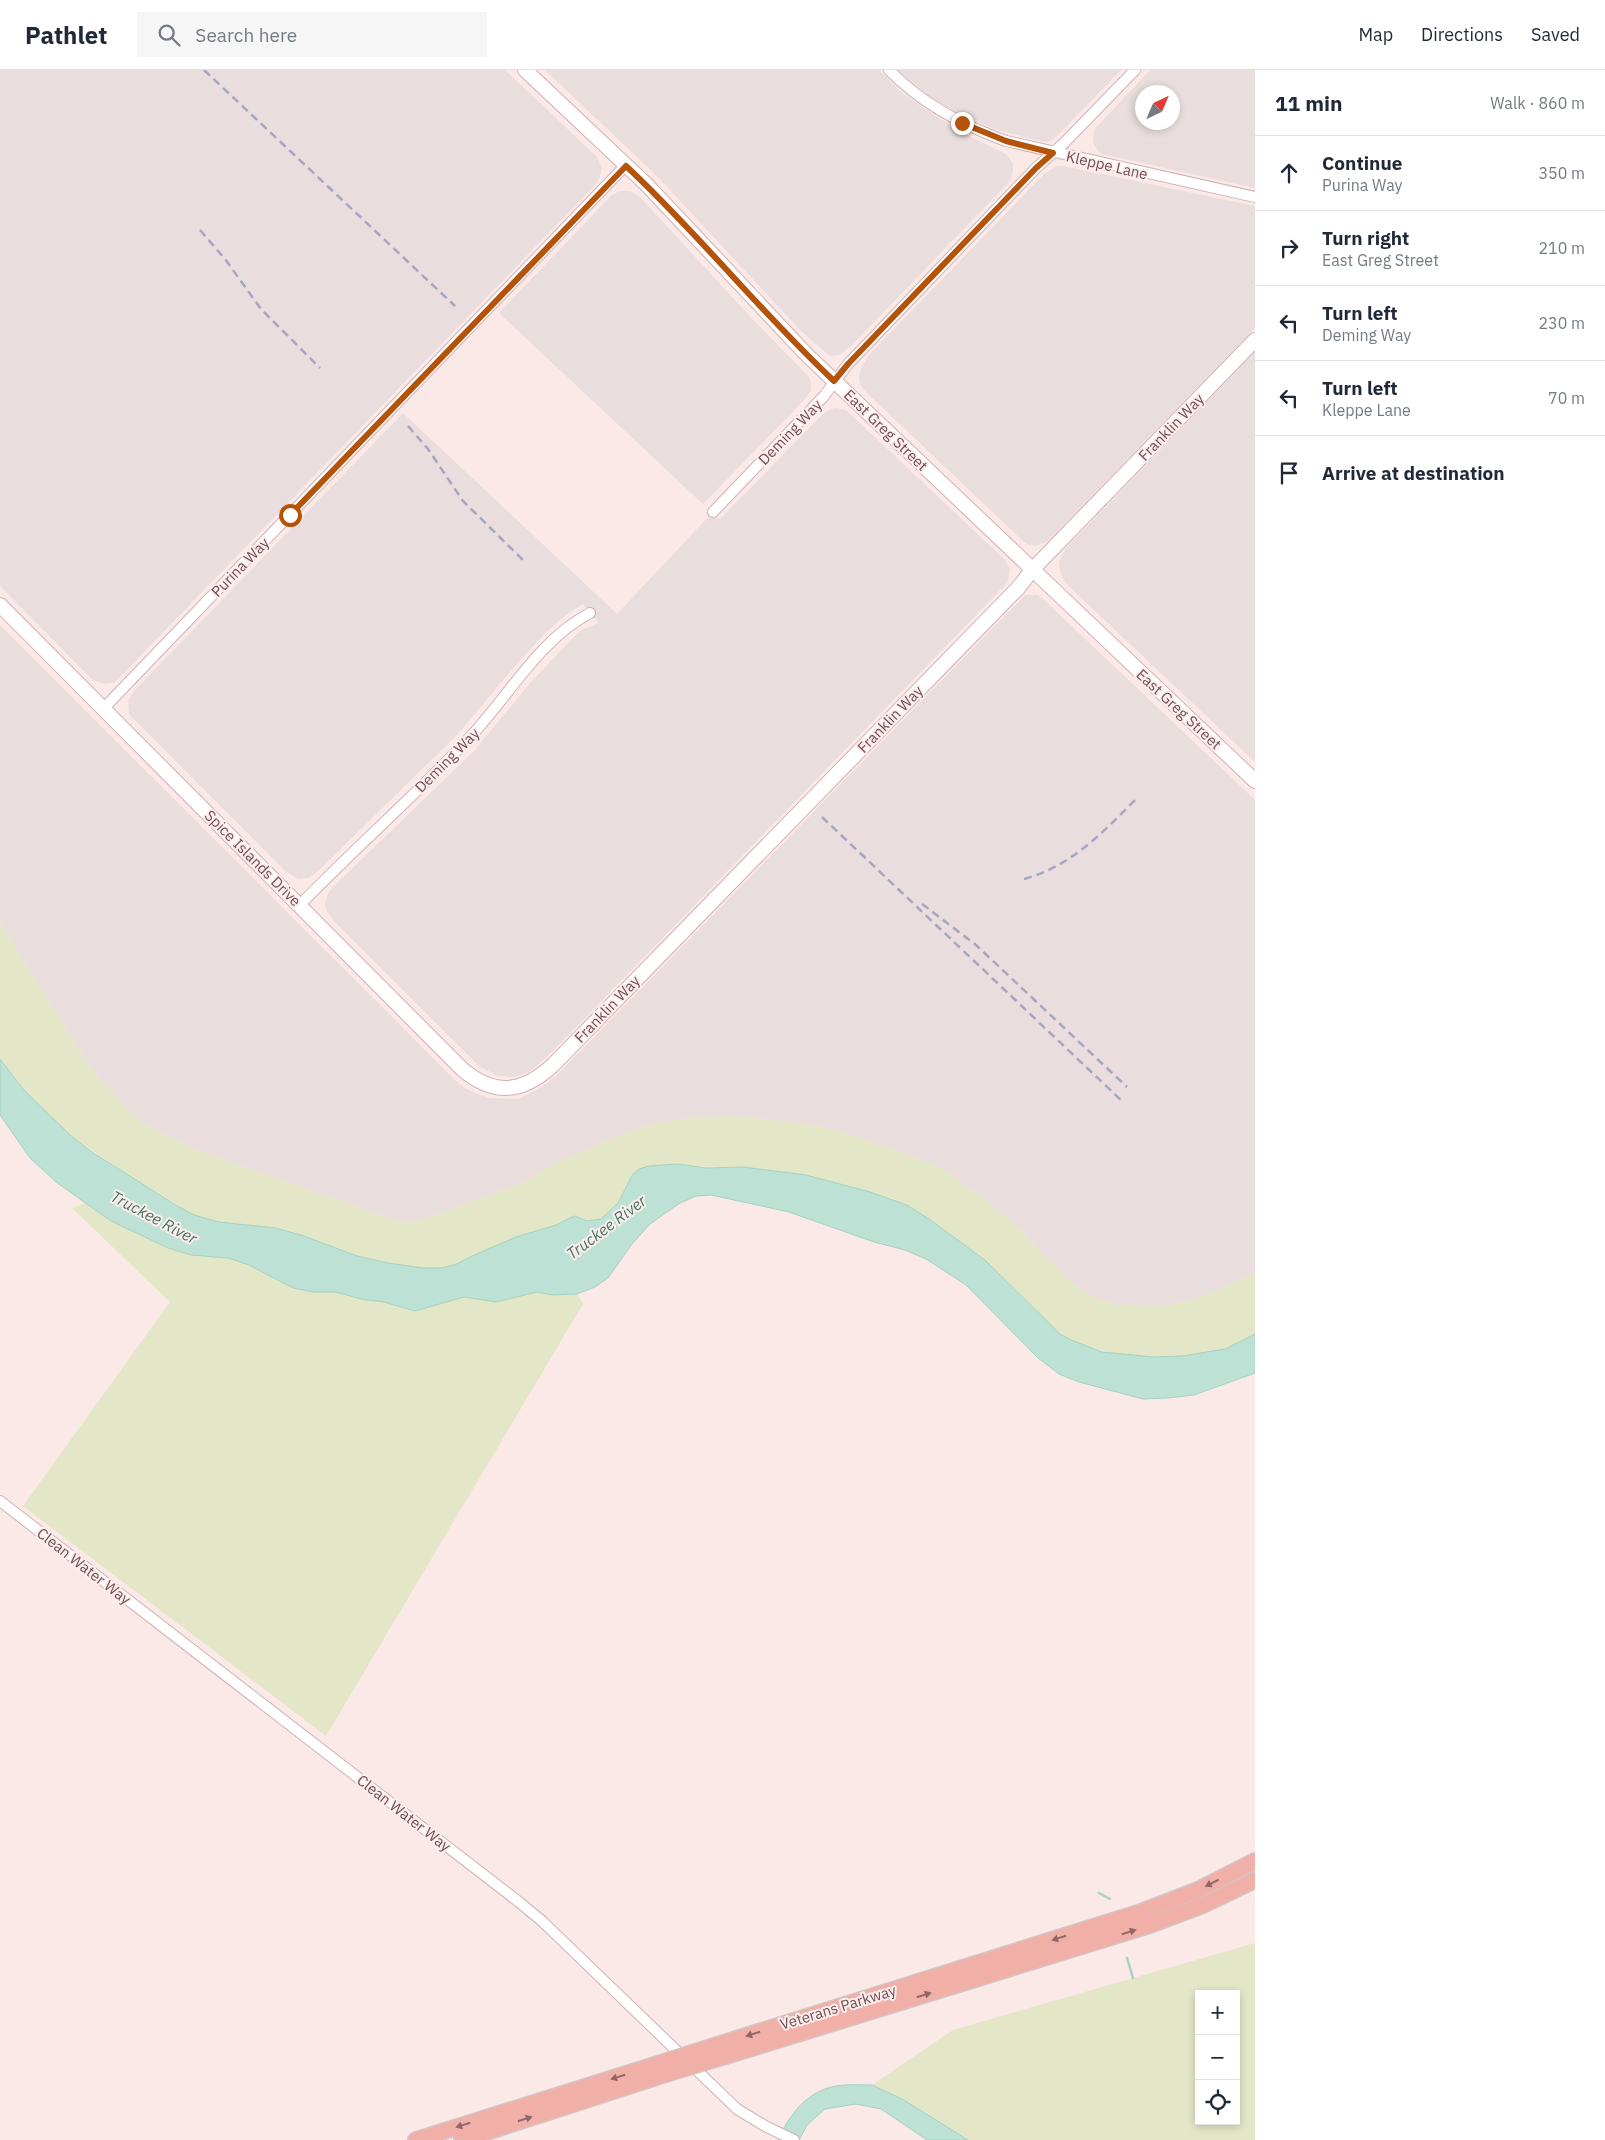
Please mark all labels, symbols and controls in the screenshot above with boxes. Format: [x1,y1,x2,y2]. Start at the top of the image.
search box [137,12,487,57]
text: Pathlet [25,19,107,51]
icon: search [155,21,183,49]
text: Search here [195,23,297,47]
text: Map [1358,23,1393,46]
text: Directions [1421,23,1503,46]
text: Saved [1531,23,1580,46]
north arrow [1135,85,1180,130]
text: 11 min [1275,89,1342,117]
text: Walk · 860 m [1490,93,1585,113]
route end [951,112,974,135]
street label: Kleppe Lane [1064,146,1150,184]
text: Continue [1322,151,1402,175]
icon: ahead [1275,159,1303,187]
text: 350 m [1538,163,1585,183]
text: Purina Way [1322,175,1403,195]
text: Turn right [1322,226,1409,250]
icon: right [1275,234,1303,262]
text: 210 m [1538,238,1585,258]
text: East Greg Street [1322,250,1439,270]
text: Turn left [1322,301,1398,325]
icon: left [1275,309,1303,337]
text: 230 m [1538,313,1585,333]
text: Deming Way [1322,325,1411,345]
text: Turn left [1322,376,1398,400]
icon: left [1275,384,1303,412]
street label: East Greg Street [840,385,932,475]
text: 70 m [1548,388,1585,408]
street label: Franklin Way [1134,389,1208,465]
street label: Deming Way [754,395,826,469]
text: Kleppe Lane [1322,400,1411,420]
icon: arrive [1275,459,1303,487]
text: Arrive at destination [1322,461,1505,485]
route start [279,504,302,527]
street label: Purina Way [207,533,273,601]
street label: East Greg Street [1132,665,1226,753]
street label: Franklin Way [853,681,927,757]
street label: Deming Way [411,723,484,796]
street label: Spice Islands Drive [201,806,305,910]
street label: Franklin Way [570,971,644,1047]
water label: Truckee River [107,1186,202,1249]
water label: Truckee River [562,1190,651,1264]
street label: Clean Water Way [33,1523,135,1609]
street label: Clean Water Way [353,1770,455,1856]
one-way arrow [1204,1879,1219,1887]
one-way arrow [1122,1927,1137,1935]
one-way arrow [1051,1934,1066,1942]
street label: Veterans Parkway [778,1980,899,2034]
map controls [1195,1990,1240,2125]
button: + [1195,1990,1240,2035]
one-way arrow [916,1991,931,1999]
one-way arrow [746,2030,761,2038]
button: − [1195,2035,1240,2080]
one-way arrow [610,2073,625,2081]
button: locate [1195,2080,1240,2125]
one-way arrow [518,2115,533,2123]
one-way arrow [455,2122,470,2129]

